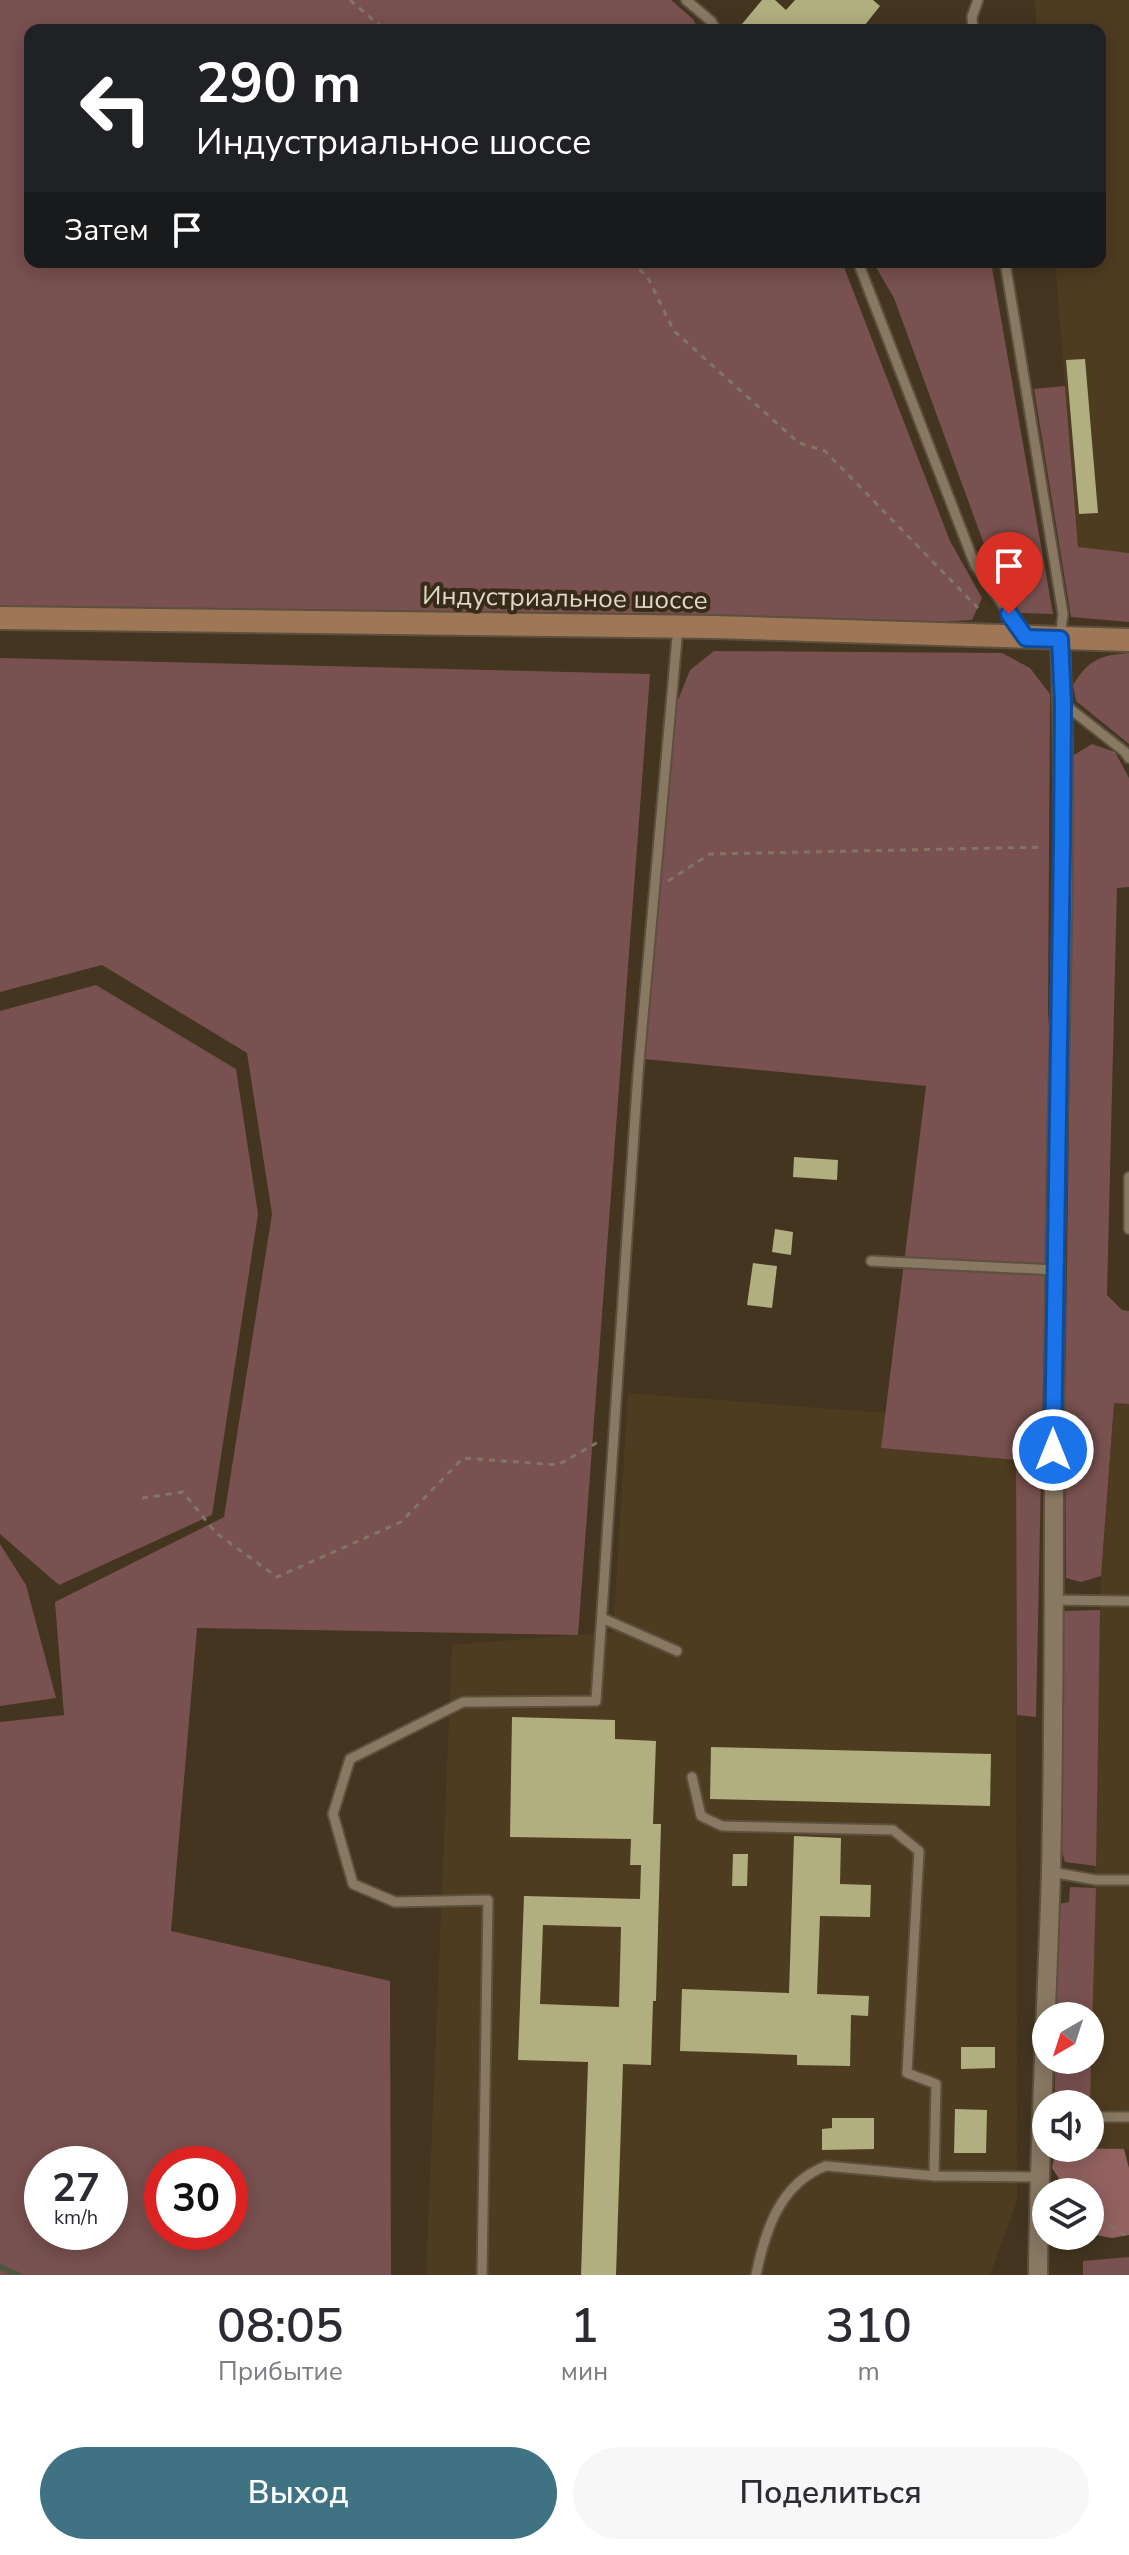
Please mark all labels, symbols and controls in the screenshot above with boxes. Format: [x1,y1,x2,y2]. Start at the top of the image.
text: 290 m [196,45,361,122]
icon: left [64,56,168,160]
text: Индустриальное шоссе [196,118,591,167]
icon: arrive [165,208,209,252]
text: Затем [64,210,149,251]
pin [975,532,1043,614]
icon: arrive [987,544,1031,588]
street label: Индустриальное шоссе [422,578,708,618]
position arrow [1011,1408,1095,1492]
north arrow [1032,2002,1104,2074]
map controls [1032,2002,1104,2250]
button: sound [1032,2090,1104,2162]
speed limit sign: 30 [144,2146,248,2250]
text: 27 [52,2161,100,2215]
button: layers [1032,2178,1104,2250]
text: km/h [54,2204,98,2231]
text: 08:05 [217,2293,344,2359]
text: 1 [570,2293,599,2359]
text: 310 [825,2293,912,2359]
text: Прибытие [218,2354,343,2389]
text: мин [561,2354,608,2389]
text: m [858,2354,880,2389]
button: Выход [40,2447,557,2539]
button: Поделиться [573,2447,1089,2539]

